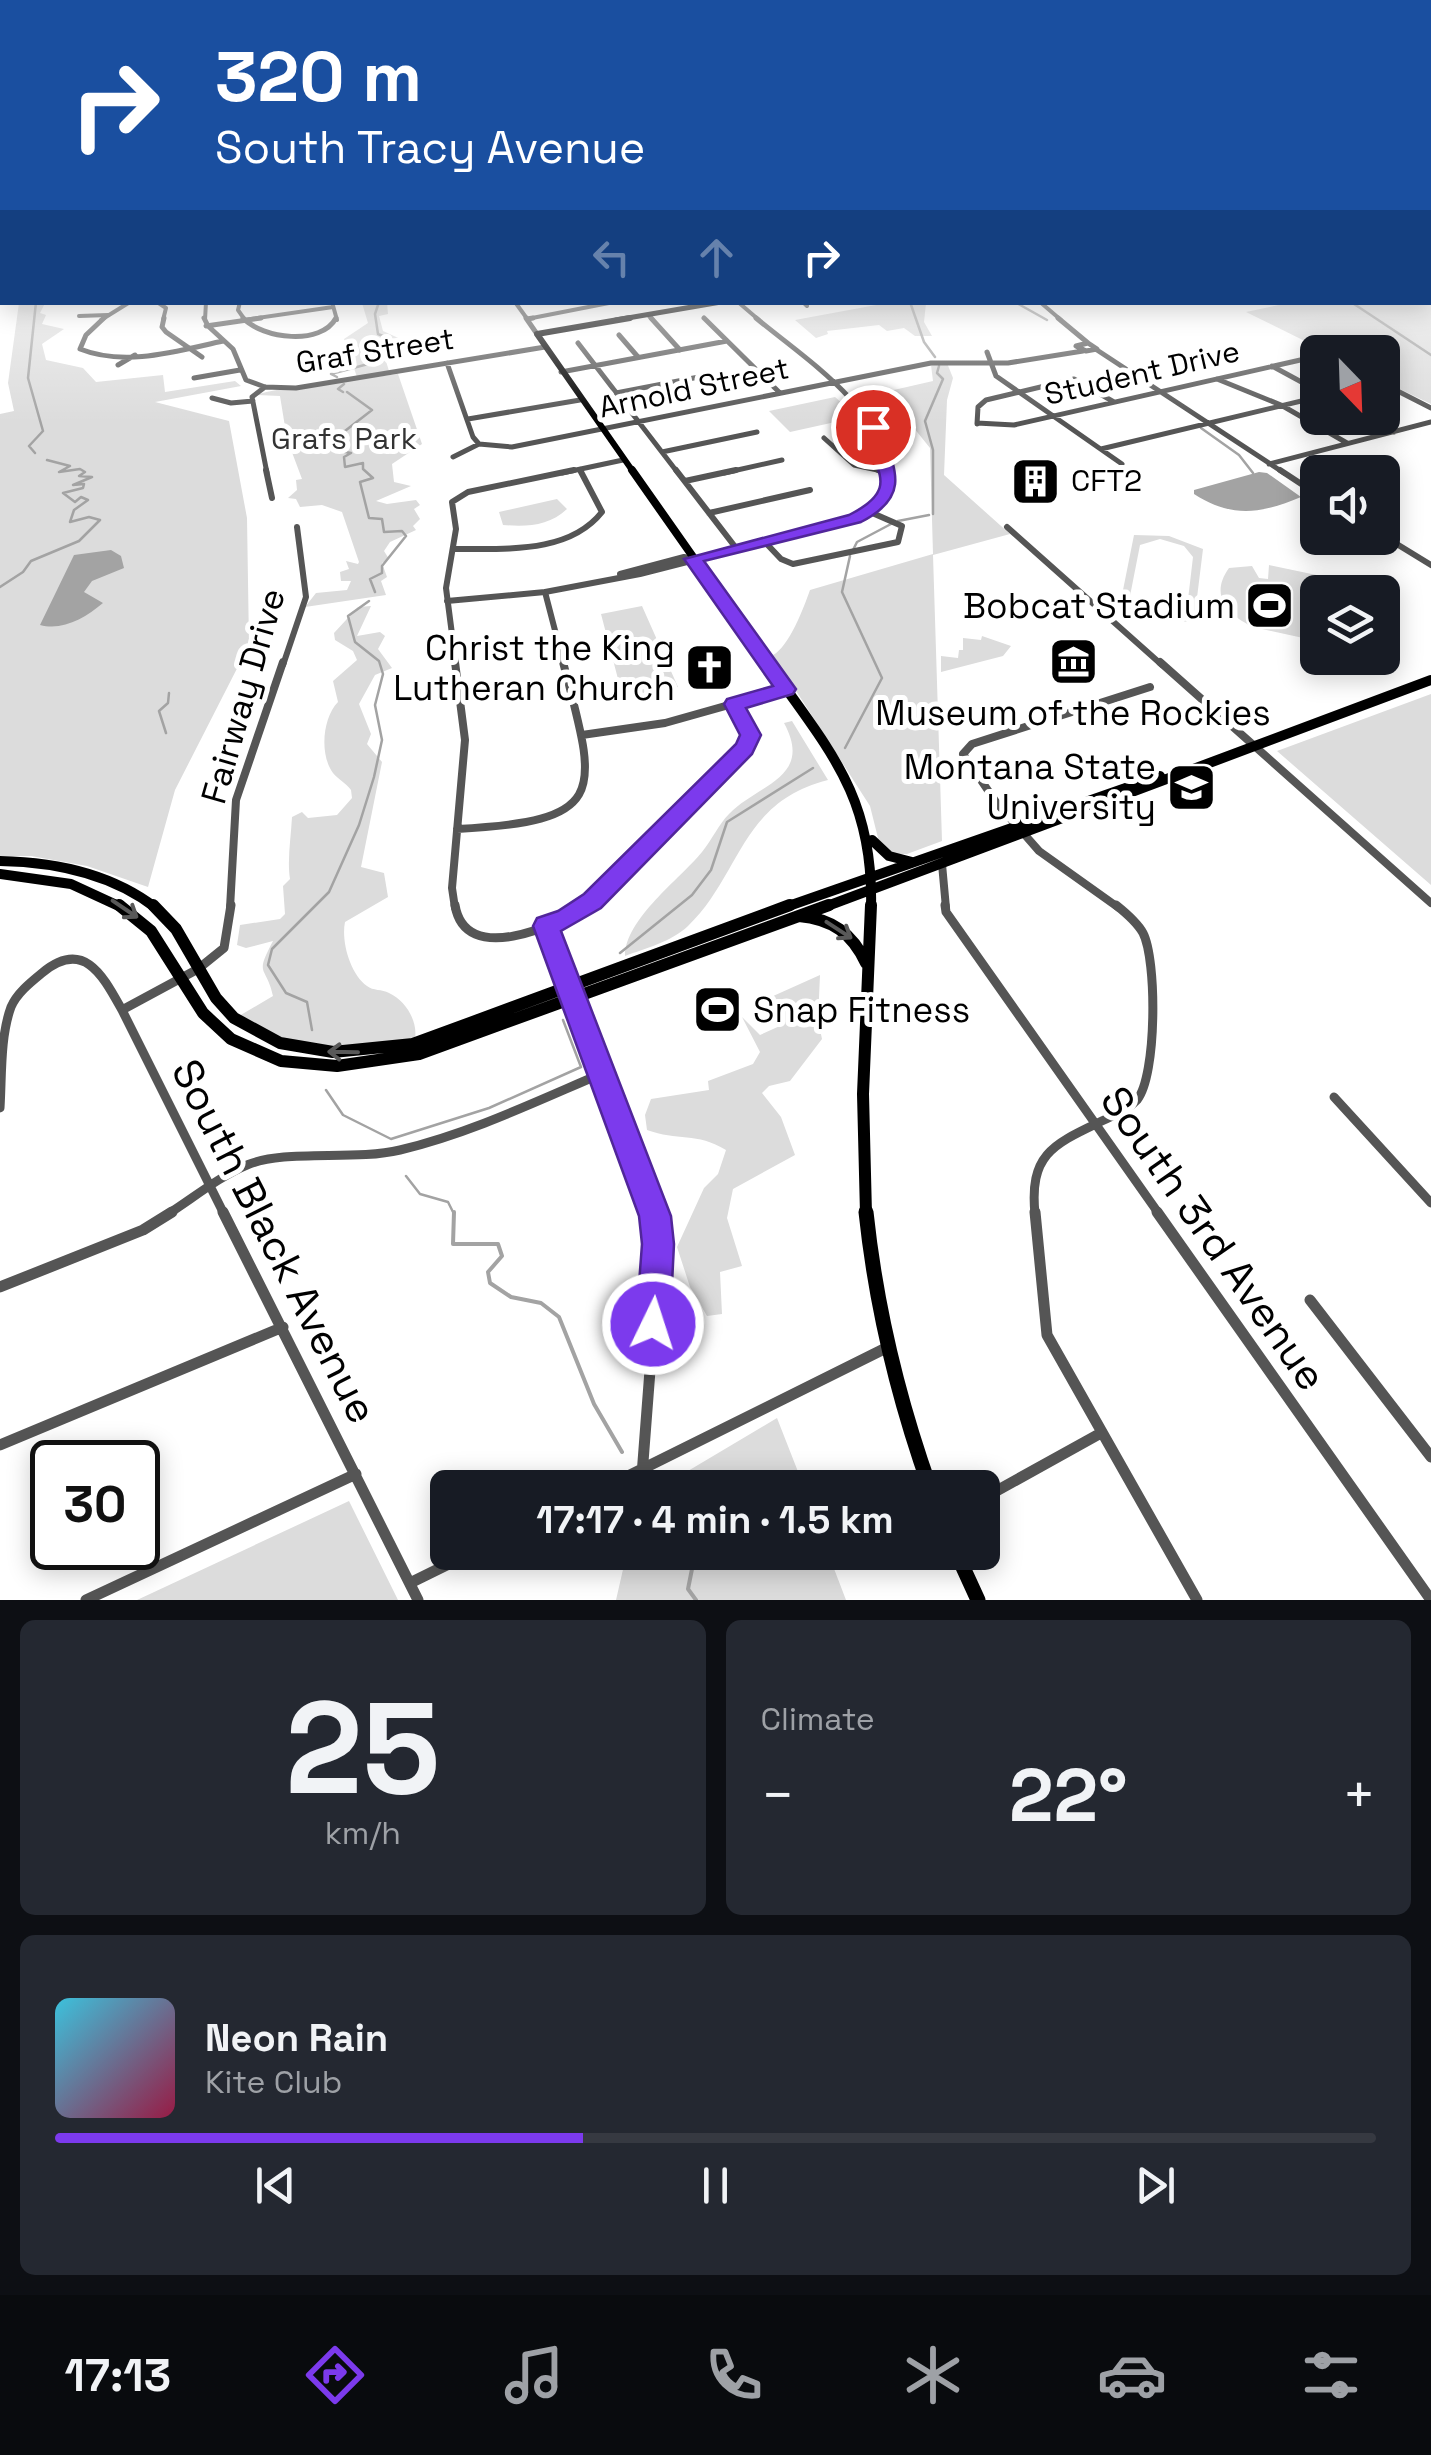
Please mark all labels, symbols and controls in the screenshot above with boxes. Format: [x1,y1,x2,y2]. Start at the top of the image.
text: 320 m [215,32,422,121]
icon: right [50,40,180,170]
text: South Tracy Avenue [215,119,646,176]
icon: left [584,230,639,285]
icon: ahead [689,230,744,285]
icon: right [794,230,849,285]
street label: Graf Street [293,319,457,382]
street label: Student Drive [1041,331,1243,414]
north arrow [1300,335,1400,435]
map controls [1300,335,1400,675]
street label: Arnold Street [595,348,792,427]
pin [831,385,916,470]
icon: arrive [846,400,901,455]
park label: Grafs Park [271,419,417,458]
building icon: CFT2 [1010,455,1062,507]
button: sound [1300,455,1400,555]
place label: CFT2 [1071,461,1142,500]
button: layers [1300,575,1400,675]
sports icon: Bobcat Stadium [1244,580,1296,632]
street label: Fairway Drive [191,583,295,809]
place label: Bobcat Stadium [963,584,1235,628]
place label: Christ the King Lutheran Church [393,626,675,710]
museum icon: Museum of the Rockies [1047,635,1099,687]
church icon: Christ the King Lutheran Church [684,642,736,694]
place label: Museum of the Rockies [875,691,1271,735]
place label: Montana State University [904,745,1156,829]
school or university icon: Montana State University [1165,761,1217,813]
one-way arrow [111,898,139,919]
one-way arrow [825,919,853,940]
sports icon: Snap Fitness [692,984,744,1036]
place label: Snap Fitness [753,988,970,1032]
one-way arrow [327,1042,360,1061]
street label: South Black Avenue [160,1050,389,1432]
street label: South 3rd Avenue [1089,1076,1338,1401]
position arrow [601,1272,705,1376]
speed limit sign: 30 [30,1440,160,1570]
text: 17:17 · 4 min · 1.5 km [536,1496,894,1544]
text: 25 [285,1665,440,1831]
text: Climate [761,1699,875,1739]
text: 22° [1009,1747,1128,1843]
text: − [761,1760,795,1830]
text: + [1342,1760,1376,1830]
text: km/h [325,1813,401,1853]
text: Neon Rain [205,2014,388,2062]
text: Kite Club [205,2062,342,2102]
icon: previous [248,2158,303,2213]
icon: pause [688,2158,743,2213]
icon: next [1128,2158,1183,2213]
icon: directions [300,2340,370,2410]
icon: music [499,2340,569,2410]
icon: phone [699,2340,769,2410]
icon: climate [898,2340,968,2410]
icon: car [1097,2340,1167,2410]
icon: filters [1296,2340,1366,2410]
text: 17:13 [65,2347,171,2404]

